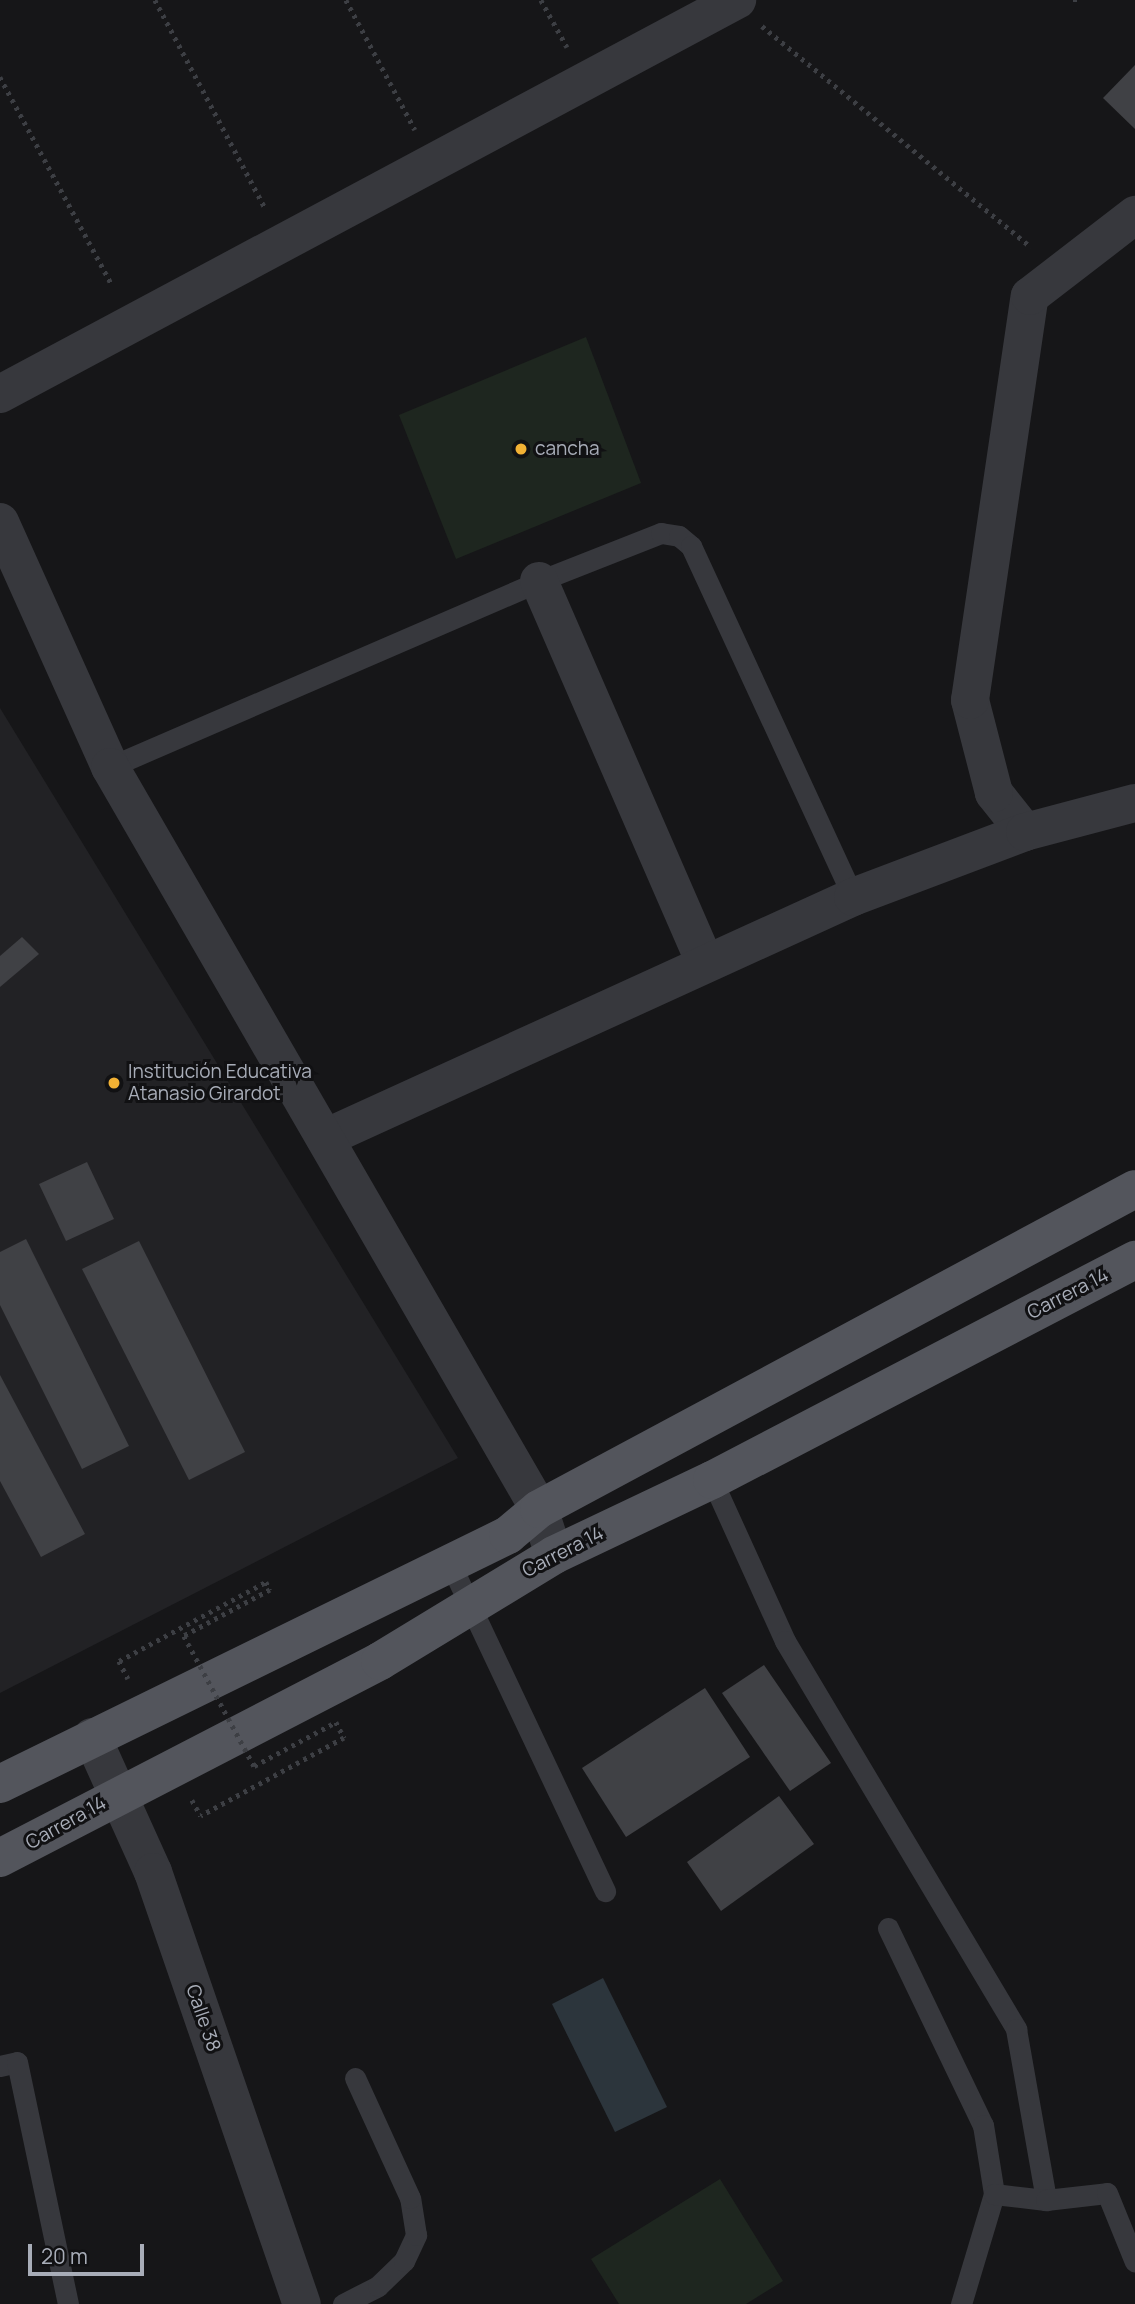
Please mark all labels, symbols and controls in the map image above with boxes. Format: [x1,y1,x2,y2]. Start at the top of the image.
place label: cancha [535,438,600,460]
marker: cancha [513,441,529,457]
place label: Institución Educativa Atanasio Girardot [128,1061,312,1105]
marker: Institución Educativa Atanasio Girardot [106,1075,122,1091]
street label: Carrera 14 [1024,1264,1112,1324]
street label: Carrera 14 [519,1522,607,1582]
street label: Carrera 14 [22,1792,110,1854]
street label: Calle 38 [181,1981,225,2055]
scale bar [32,2230,147,2274]
text: 20 m [41,2242,88,2270]

